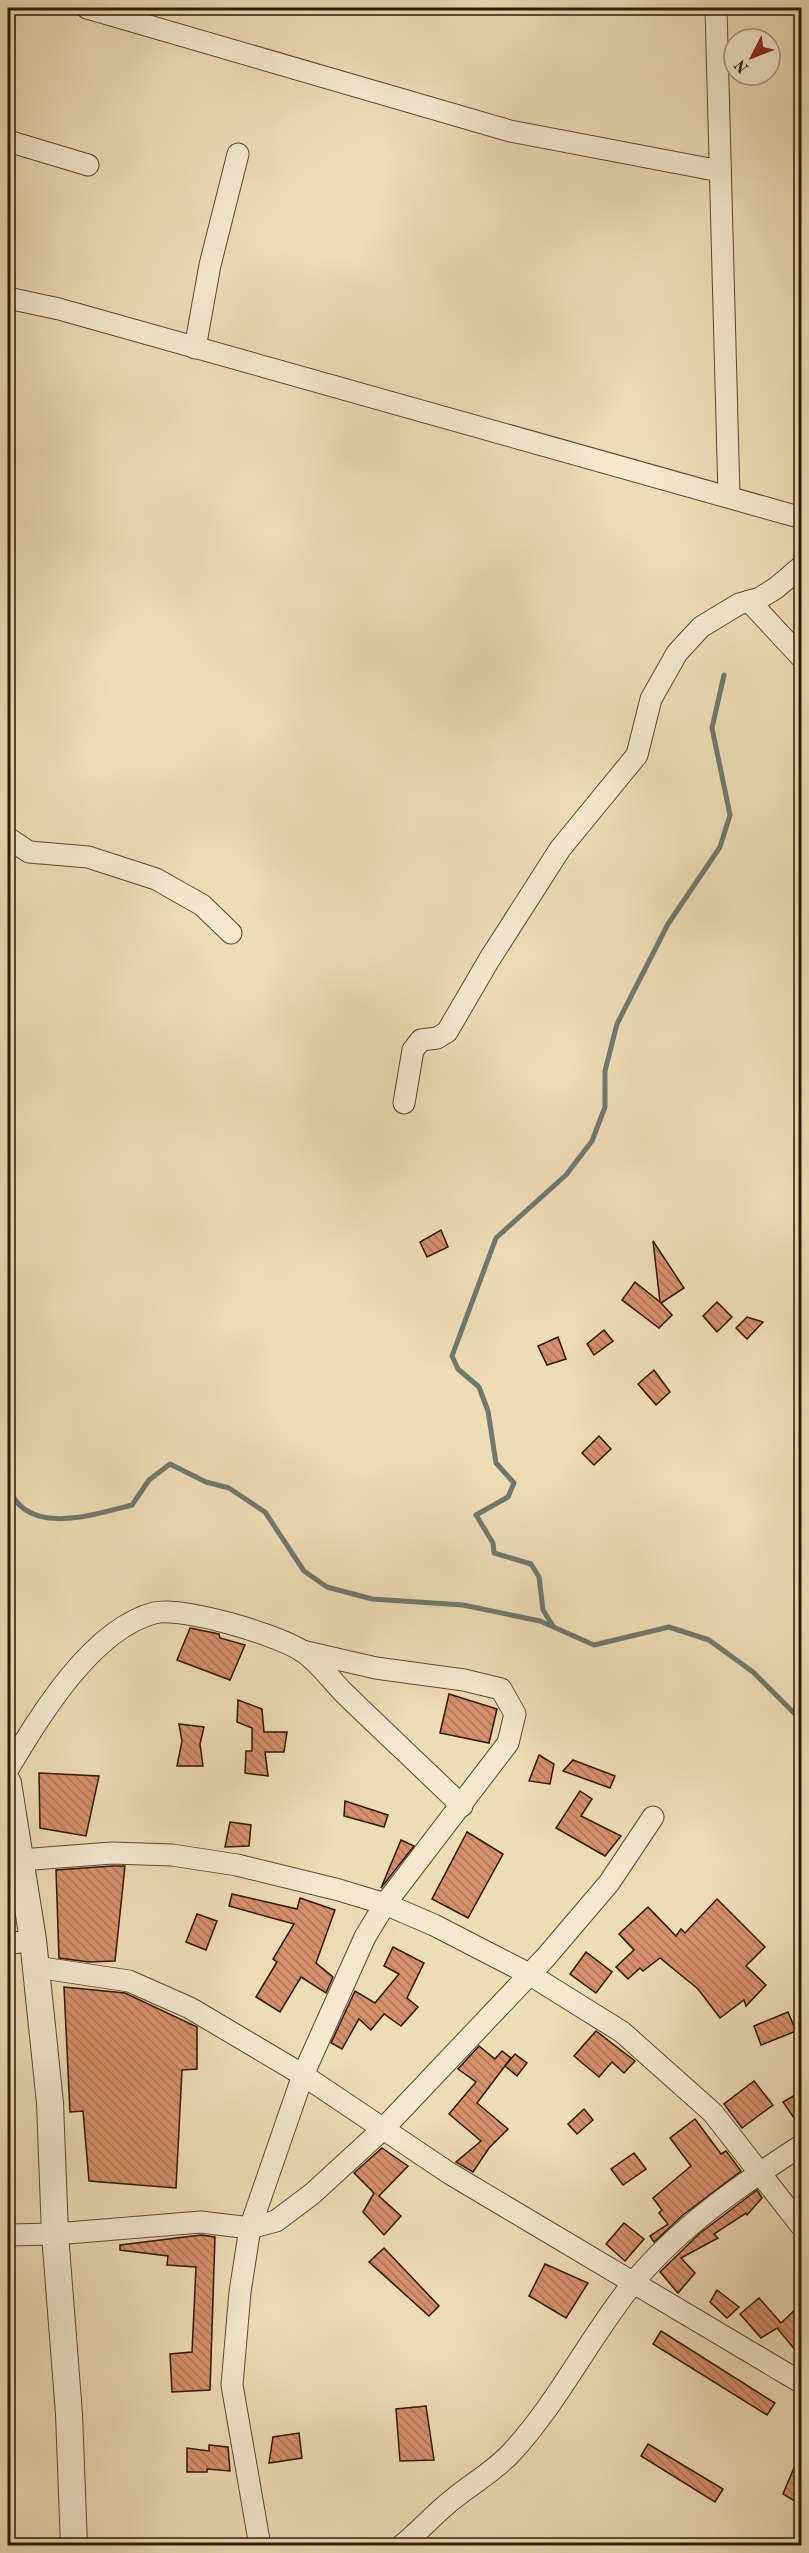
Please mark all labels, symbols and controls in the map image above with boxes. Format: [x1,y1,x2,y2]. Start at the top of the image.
north arrow [722,27,782,87]
text: N [732,55,752,76]

